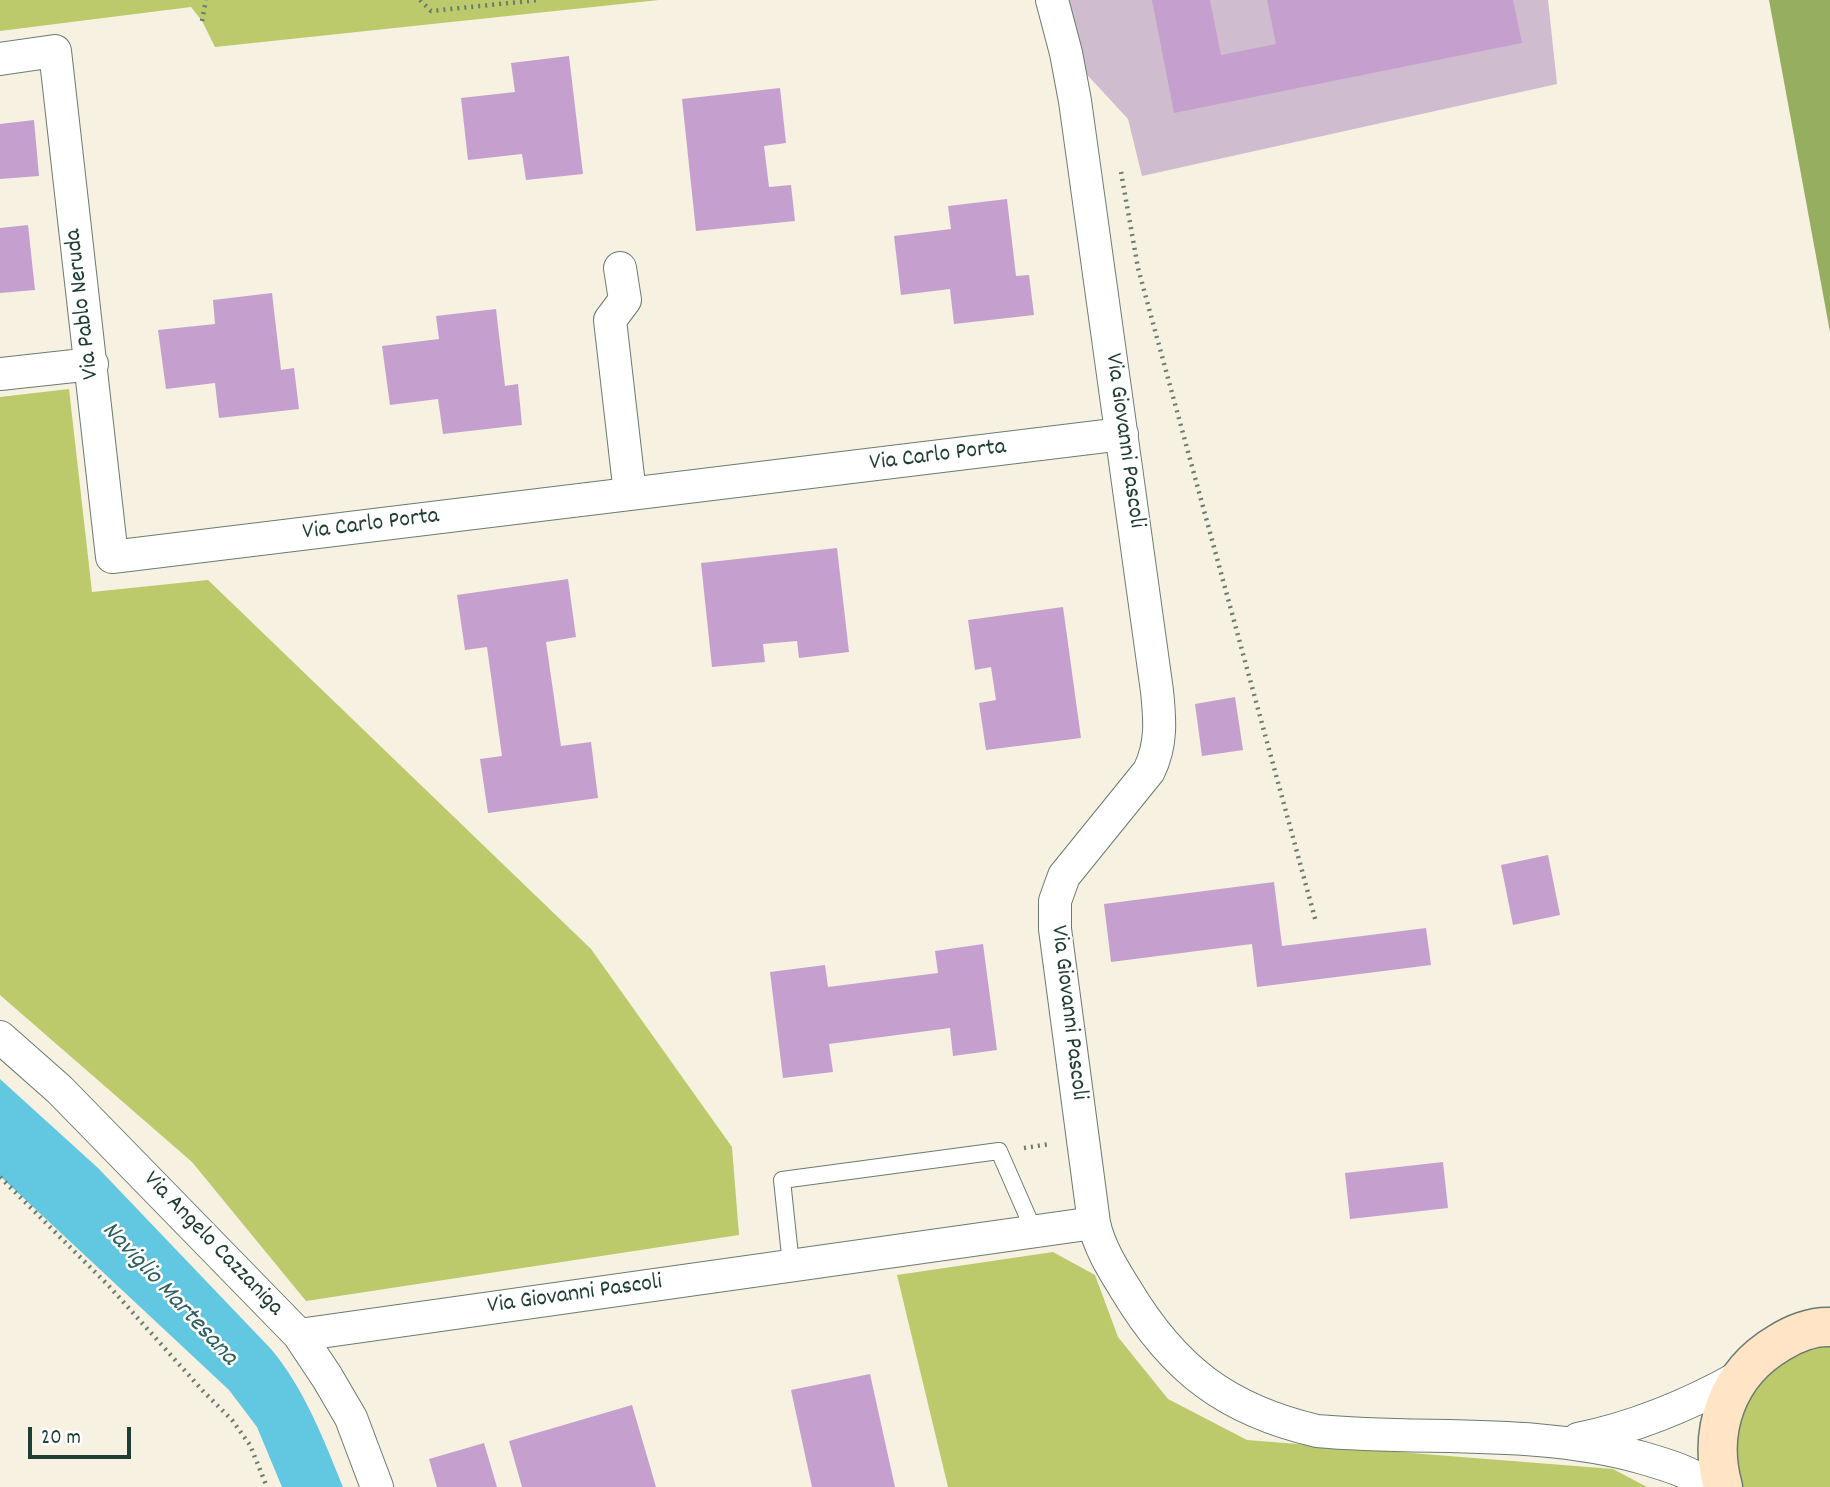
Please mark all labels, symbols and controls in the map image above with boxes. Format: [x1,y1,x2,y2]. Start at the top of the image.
street label: Via Pablo Neruda [60,227,108,381]
street label: Via Giovanni Pascoli [1097,352,1149,530]
street label: Via Carlo Porta [868,434,1008,480]
street label: Via Carlo Porta [301,503,441,549]
street label: Via Giovanni Pascoli [1042,924,1092,1102]
street label: Via Angelo Cazzaniga [136,1167,288,1323]
water label: Naviglio Martesana [93,1216,243,1374]
street label: Via Giovanni Pascoli [486,1270,664,1322]
scale bar [32,1414,135,1458]
text: 20 m [41,1424,81,1454]

